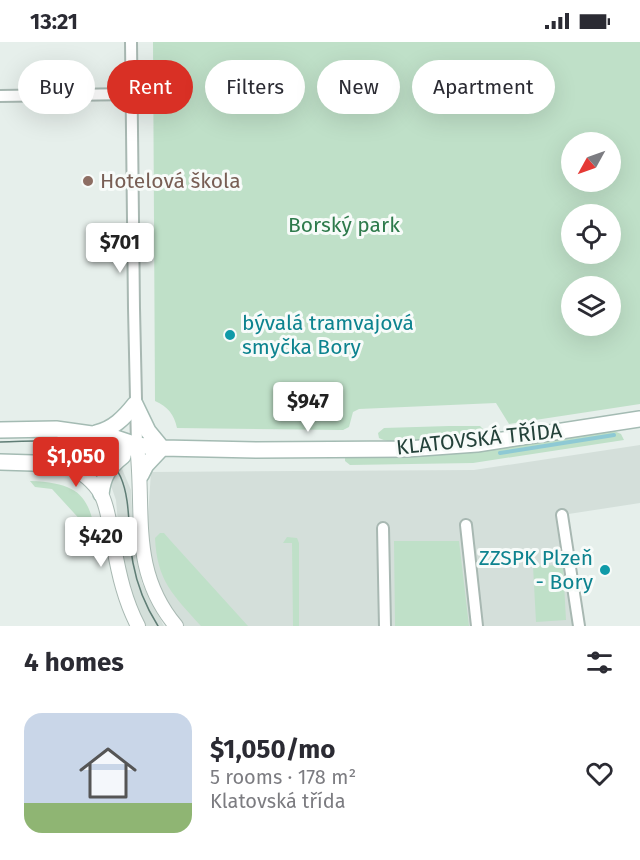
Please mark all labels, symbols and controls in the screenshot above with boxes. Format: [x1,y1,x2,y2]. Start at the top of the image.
text: 13:21 [30,8,78,35]
chip: Buy [18,60,95,114]
chip: Rent [107,60,193,114]
chip: Filters [205,60,305,114]
chip: New [317,60,400,114]
chip: Apartment [412,60,555,114]
north arrow [561,132,621,192]
map controls [561,132,621,336]
place label: Hotelová škola [100,168,241,194]
marker: Hotelová škola [81,174,95,188]
button: locate [561,204,621,264]
park label: Borský park [288,212,400,238]
pin: $701 [84,223,156,274]
text: $701 [100,230,140,254]
button: layers [561,276,621,336]
place label: bývalá tramvajová smyčka Bory [242,310,414,360]
marker: bývalá tramvajová smyčka Bory [223,328,237,342]
pin: $947 [272,382,344,433]
text: $947 [287,389,329,413]
street label: KLATOVSKÁ TŘÍDA [395,417,563,461]
pin: $1,050 [27,437,125,488]
text: $1,050 [47,444,105,468]
pin: $420 [65,517,137,568]
text: $420 [79,524,123,548]
place label: ZZSPK Plzeň - Bory [479,545,594,595]
marker: ZZSPK Plzeň - Bory [598,563,612,577]
icon: filters [583,646,616,679]
text: 4 homes [24,647,124,678]
text: $1,050/mo [210,734,336,765]
icon: home [72,737,144,809]
icon: heart [583,757,616,790]
text: 5 rooms · 178 m² [210,765,356,789]
text: Klatovská třída [210,789,346,813]

